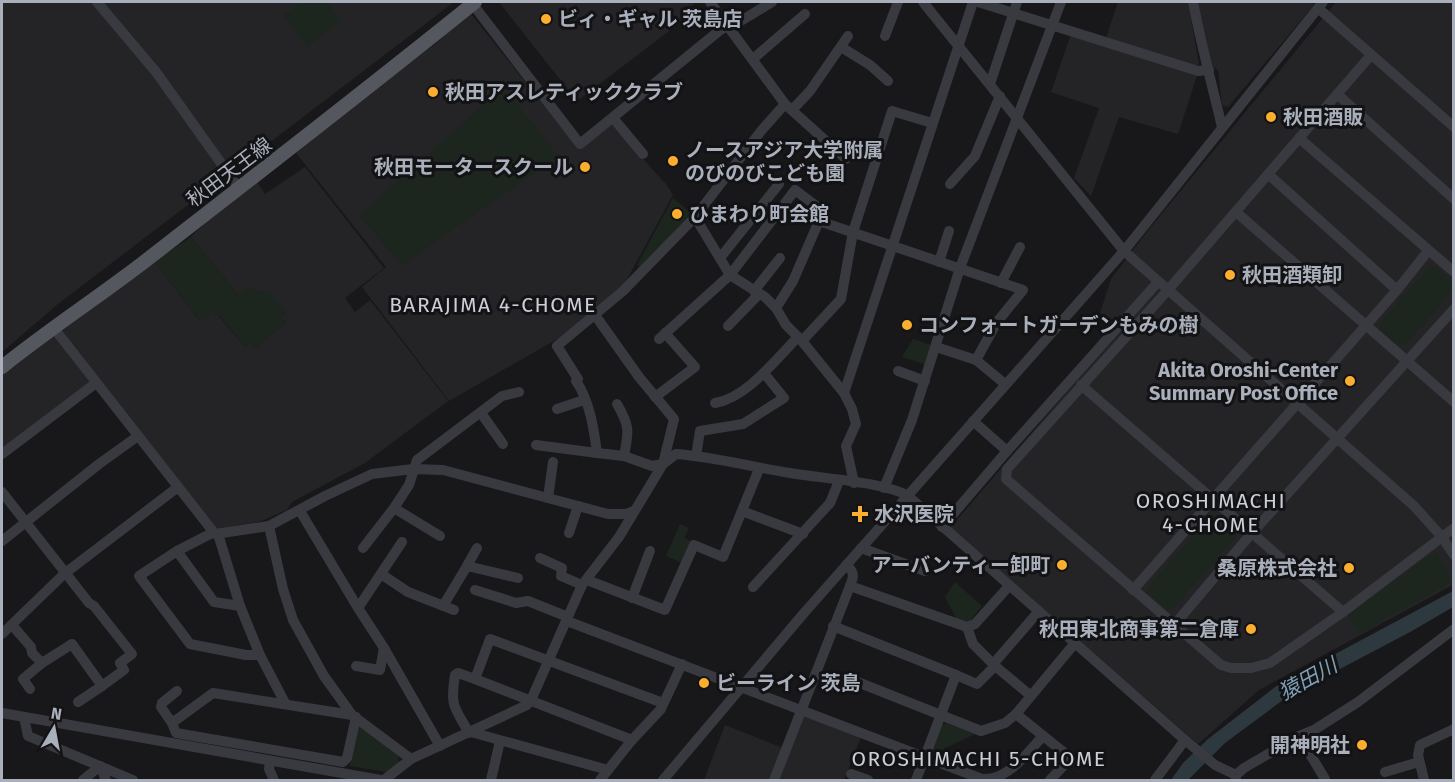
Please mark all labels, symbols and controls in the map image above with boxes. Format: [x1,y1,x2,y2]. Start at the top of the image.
place label: ビィ・ギャル 茨島店 [558,7,742,31]
marker: ビィ・ギャル 茨島店 [539,12,553,26]
place label: 秋田アスレティッククラブ [445,80,683,104]
marker: 秋田アスレティッククラブ [426,85,440,99]
place label: 秋田酒販 [1283,105,1363,129]
marker: 秋田酒販 [1264,110,1278,124]
street label: 秋田天王線 [182,132,276,212]
place label: ノースアジア大学附属 のびのびこども園 [685,138,883,185]
marker: ノースアジア大学附属 のびのびこども園 [666,154,680,168]
place label: 秋田モータースクール [374,155,573,179]
marker: 秋田モータースクール [578,160,592,174]
place label: ひまわり町会館 [689,202,829,226]
marker: ひまわり町会館 [670,207,684,221]
place label: 秋田酒類卸 [1242,263,1342,287]
marker: 秋田酒類卸 [1223,268,1237,282]
district label: BARAJIMA 4-CHOME [389,292,597,318]
place label: コンフォートガーデンもみの樹 [919,313,1198,337]
marker: コンフォートガーデンもみの樹 [900,318,914,332]
place label: Akita Oroshi-Center Summary Post Office [1149,358,1339,405]
marker: Akita Oroshi-Center Summary Post Office [1343,374,1357,388]
district label: OROSHIMACHI 4-CHOME [1136,488,1286,538]
place label: 水沢医院 [874,502,954,526]
marker: 水沢医院 [851,505,869,523]
place label: アーバンティー卸町 [872,553,1050,577]
place label: 桑原株式会社 [1217,556,1337,580]
marker: アーバンティー卸町 [1055,558,1069,572]
marker: 桑原株式会社 [1342,561,1356,575]
place label: 秋田東北商事第二倉庫 [1039,617,1239,641]
marker: 秋田東北商事第二倉庫 [1244,622,1258,636]
water label: 猿田川 [1274,651,1344,706]
place label: ビーライン 茨島 [716,671,861,695]
marker: ビーライン 茨島 [697,676,711,690]
north arrow [24,698,84,758]
text: N [50,703,63,724]
place label: 開神明社 [1270,733,1350,757]
marker: 開神明社 [1355,738,1369,752]
district label: OROSHIMACHI 5-CHOME [852,746,1106,772]

